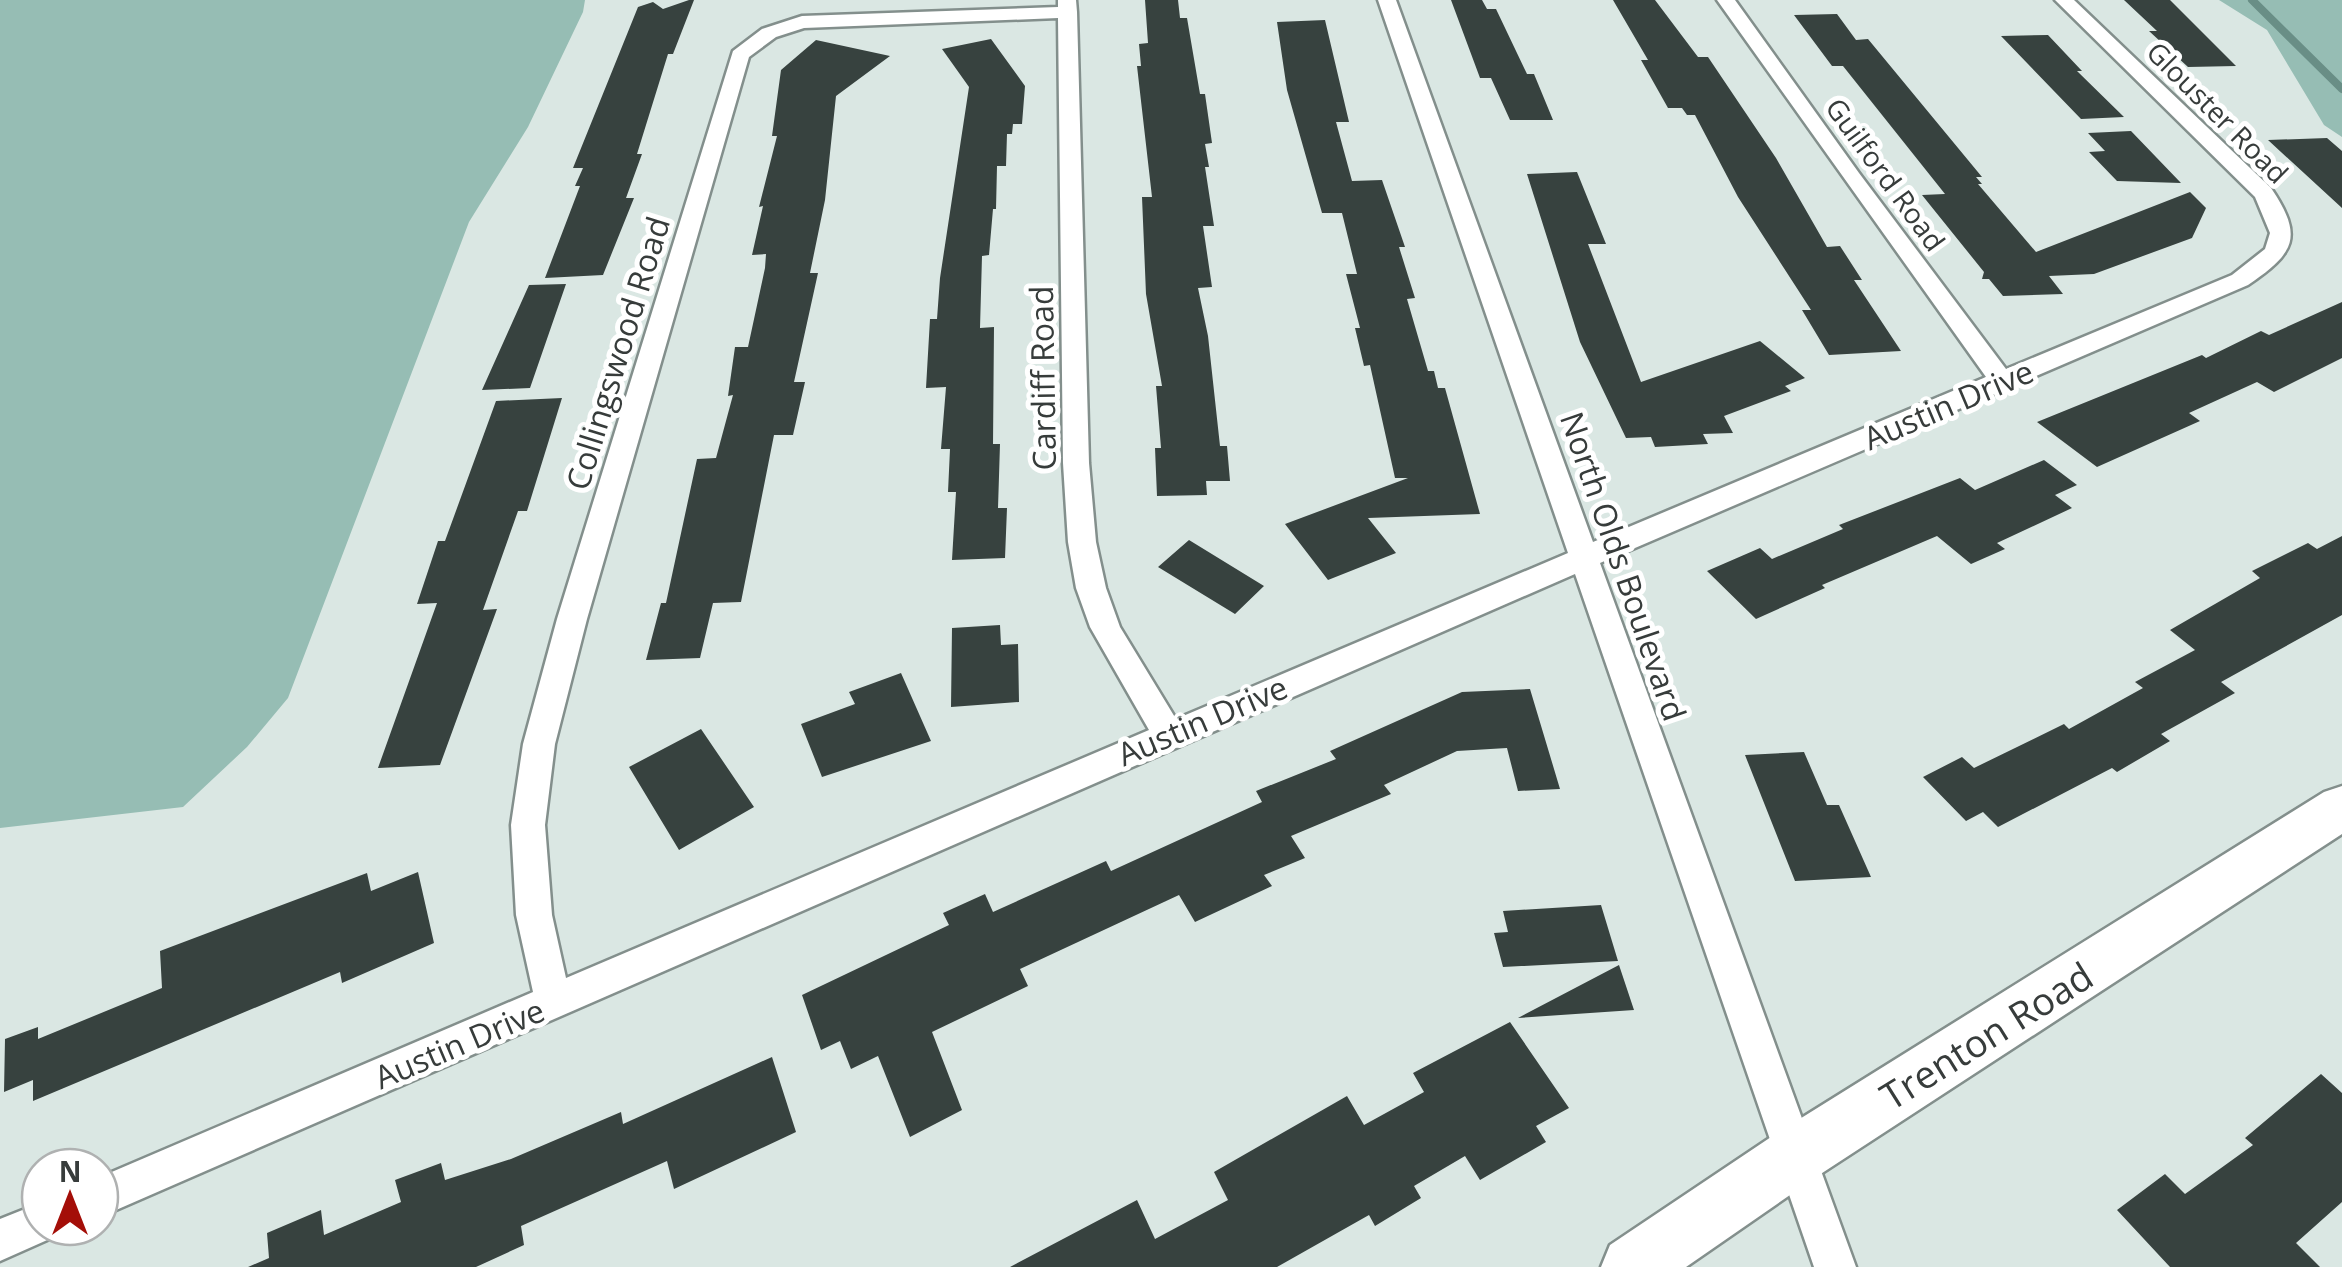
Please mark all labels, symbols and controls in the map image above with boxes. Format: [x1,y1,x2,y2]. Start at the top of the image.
street label: Glouster Road [2139,33,2297,191]
street label: Guilford Road [1818,90,1954,258]
street label: Collingswood Road [555,211,679,495]
street label: Cardiff Road [1019,285,1065,471]
street label: Austin Drive [1856,349,2040,459]
street label: North Olds Boulevard [1551,406,1697,726]
street label: Austin Drive [1110,665,1294,775]
street label: Trenton Road [1870,949,2102,1121]
street label: Austin Drive [367,988,551,1098]
north arrow [20,1147,120,1247]
text: N [59,1152,81,1190]

